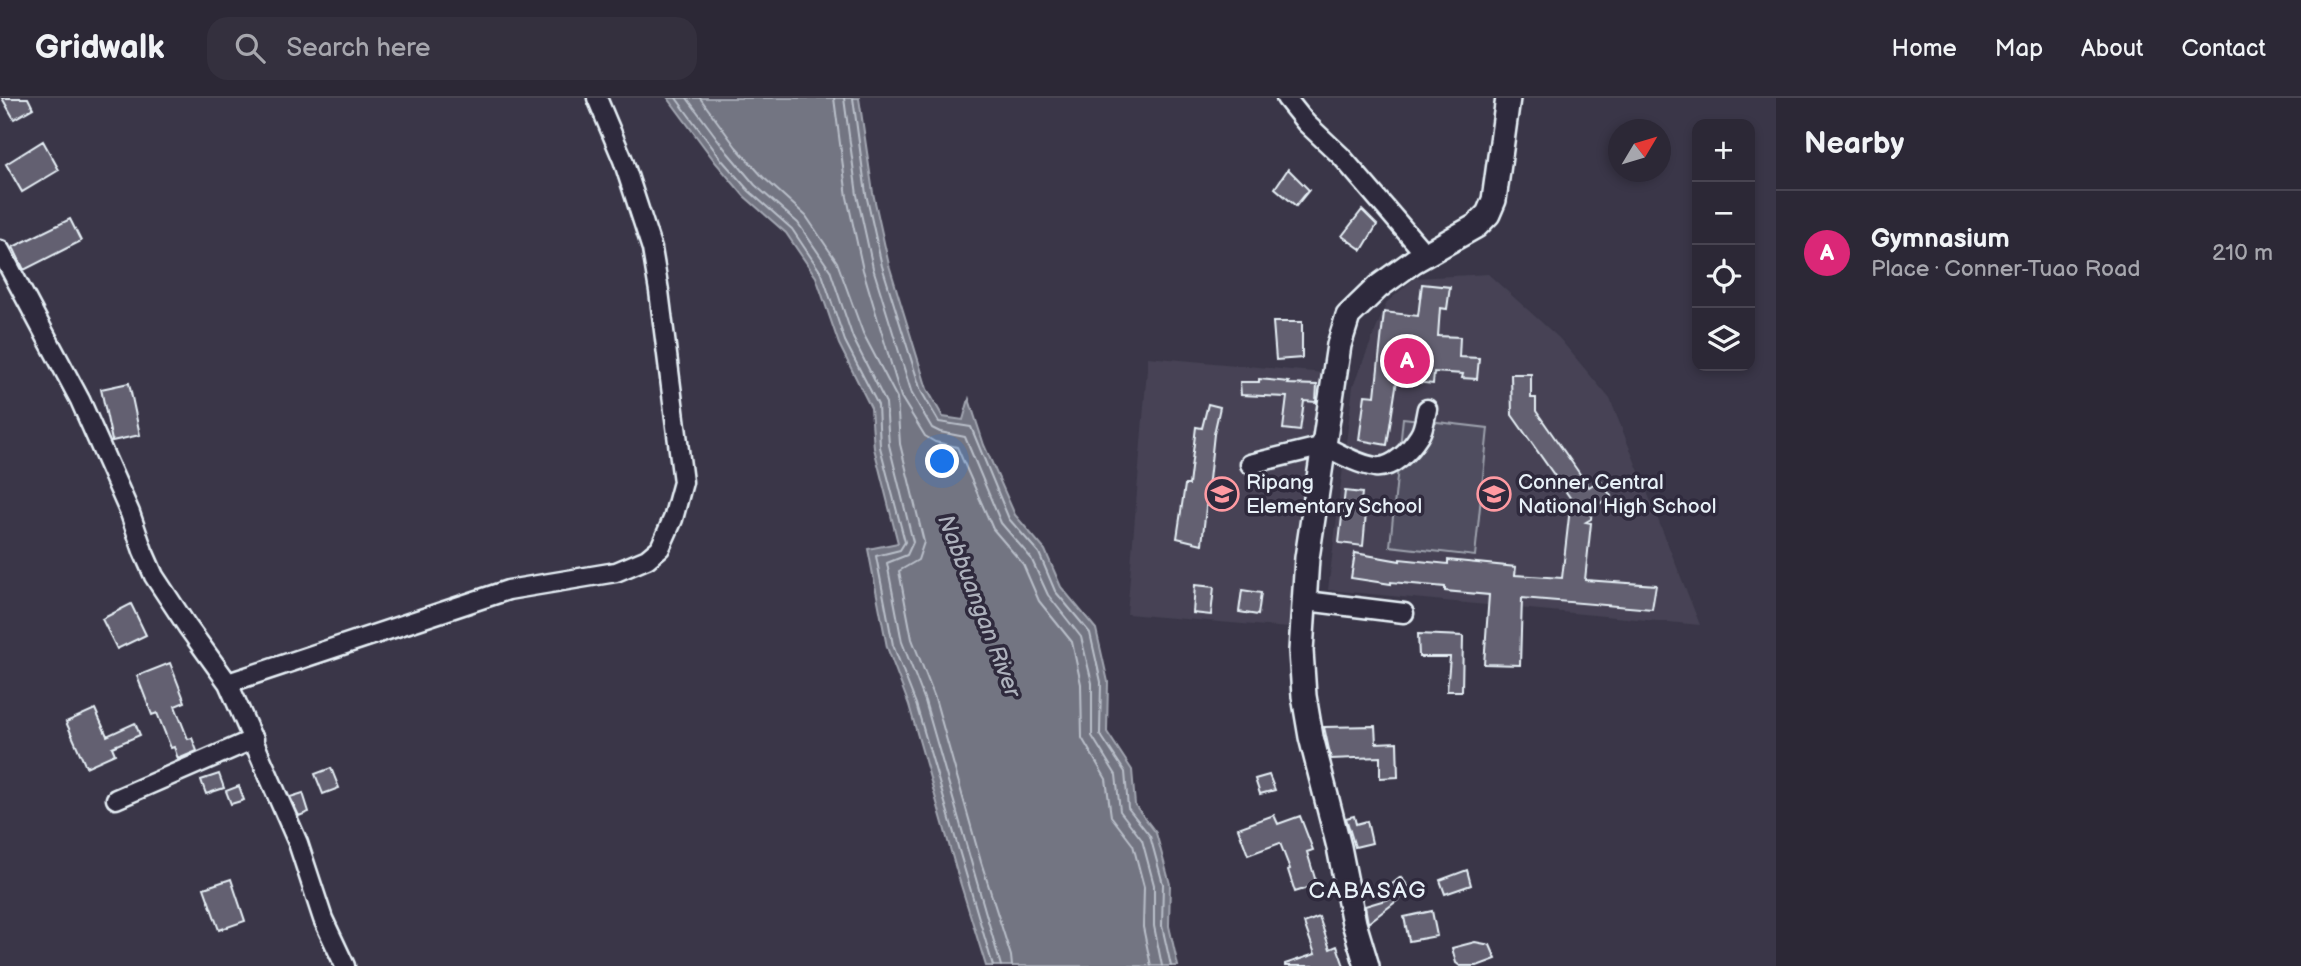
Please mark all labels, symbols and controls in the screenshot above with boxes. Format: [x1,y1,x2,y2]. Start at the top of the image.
search box [207,17,697,80]
text: Gridwalk [35,28,165,68]
icon: search [231,29,269,67]
text: Search here [287,33,431,64]
text: Home [1892,34,1957,63]
text: Map [1995,34,2043,63]
text: About [2081,34,2143,63]
text: Contact [2181,34,2266,63]
north arrow [1608,119,1671,182]
map controls [1692,119,1755,371]
button: + [1692,119,1755,182]
text: Nearby [1804,126,1904,162]
button: − [1692,182,1755,245]
text: Gymnasium [1871,224,2010,255]
text: A [1820,239,1834,267]
text: 210 m [2212,239,2273,267]
button: locate [1692,245,1755,308]
text: Place · Conner-Tuao Road [1871,255,2140,283]
button: layers [1692,308,1755,371]
pin: A [1384,335,1430,387]
your location [925,444,959,478]
place label: Ripang Elementary School [1246,470,1422,519]
place label: Conner Central National High School [1518,470,1716,519]
school or university icon: Ripang Elementary School [1203,475,1241,513]
school or university icon: Conner Central National High School [1475,475,1513,513]
water label: Nabbuangan River [931,511,1027,703]
district label: CABASAG [1309,877,1427,905]

